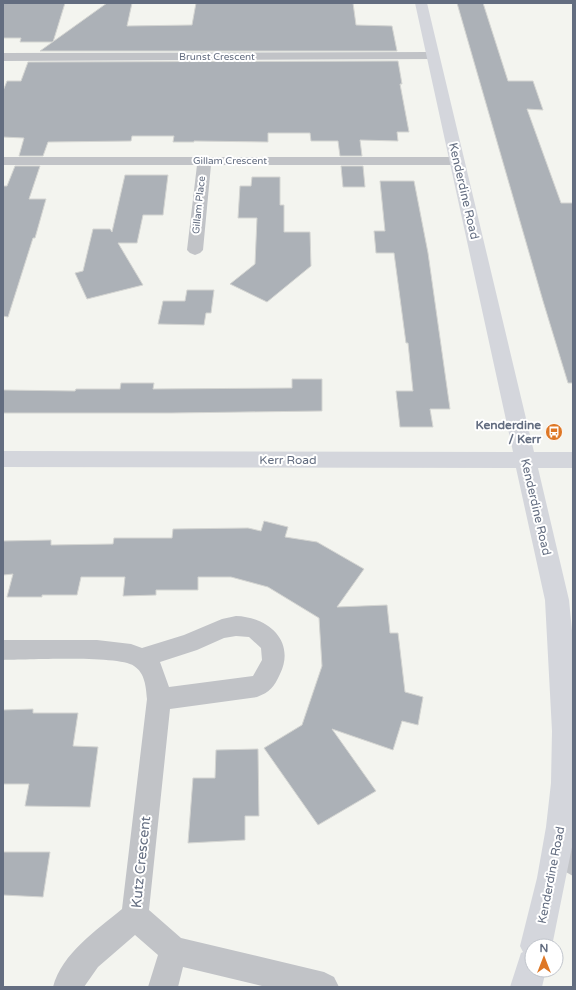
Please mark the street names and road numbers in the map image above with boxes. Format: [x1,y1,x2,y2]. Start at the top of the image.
street label: Brunst Crescent [179,51,255,63]
street label: Kenderdine Road [446,141,482,241]
street label: Gillam Crescent [193,155,267,167]
street label: Gillam Place [190,175,208,235]
street label: Kerr Road [259,453,317,467]
street label: Kenderdine Road [518,457,554,557]
street label: Kutz Crescent [128,815,154,909]
street label: Kenderdine Road [535,825,567,925]

